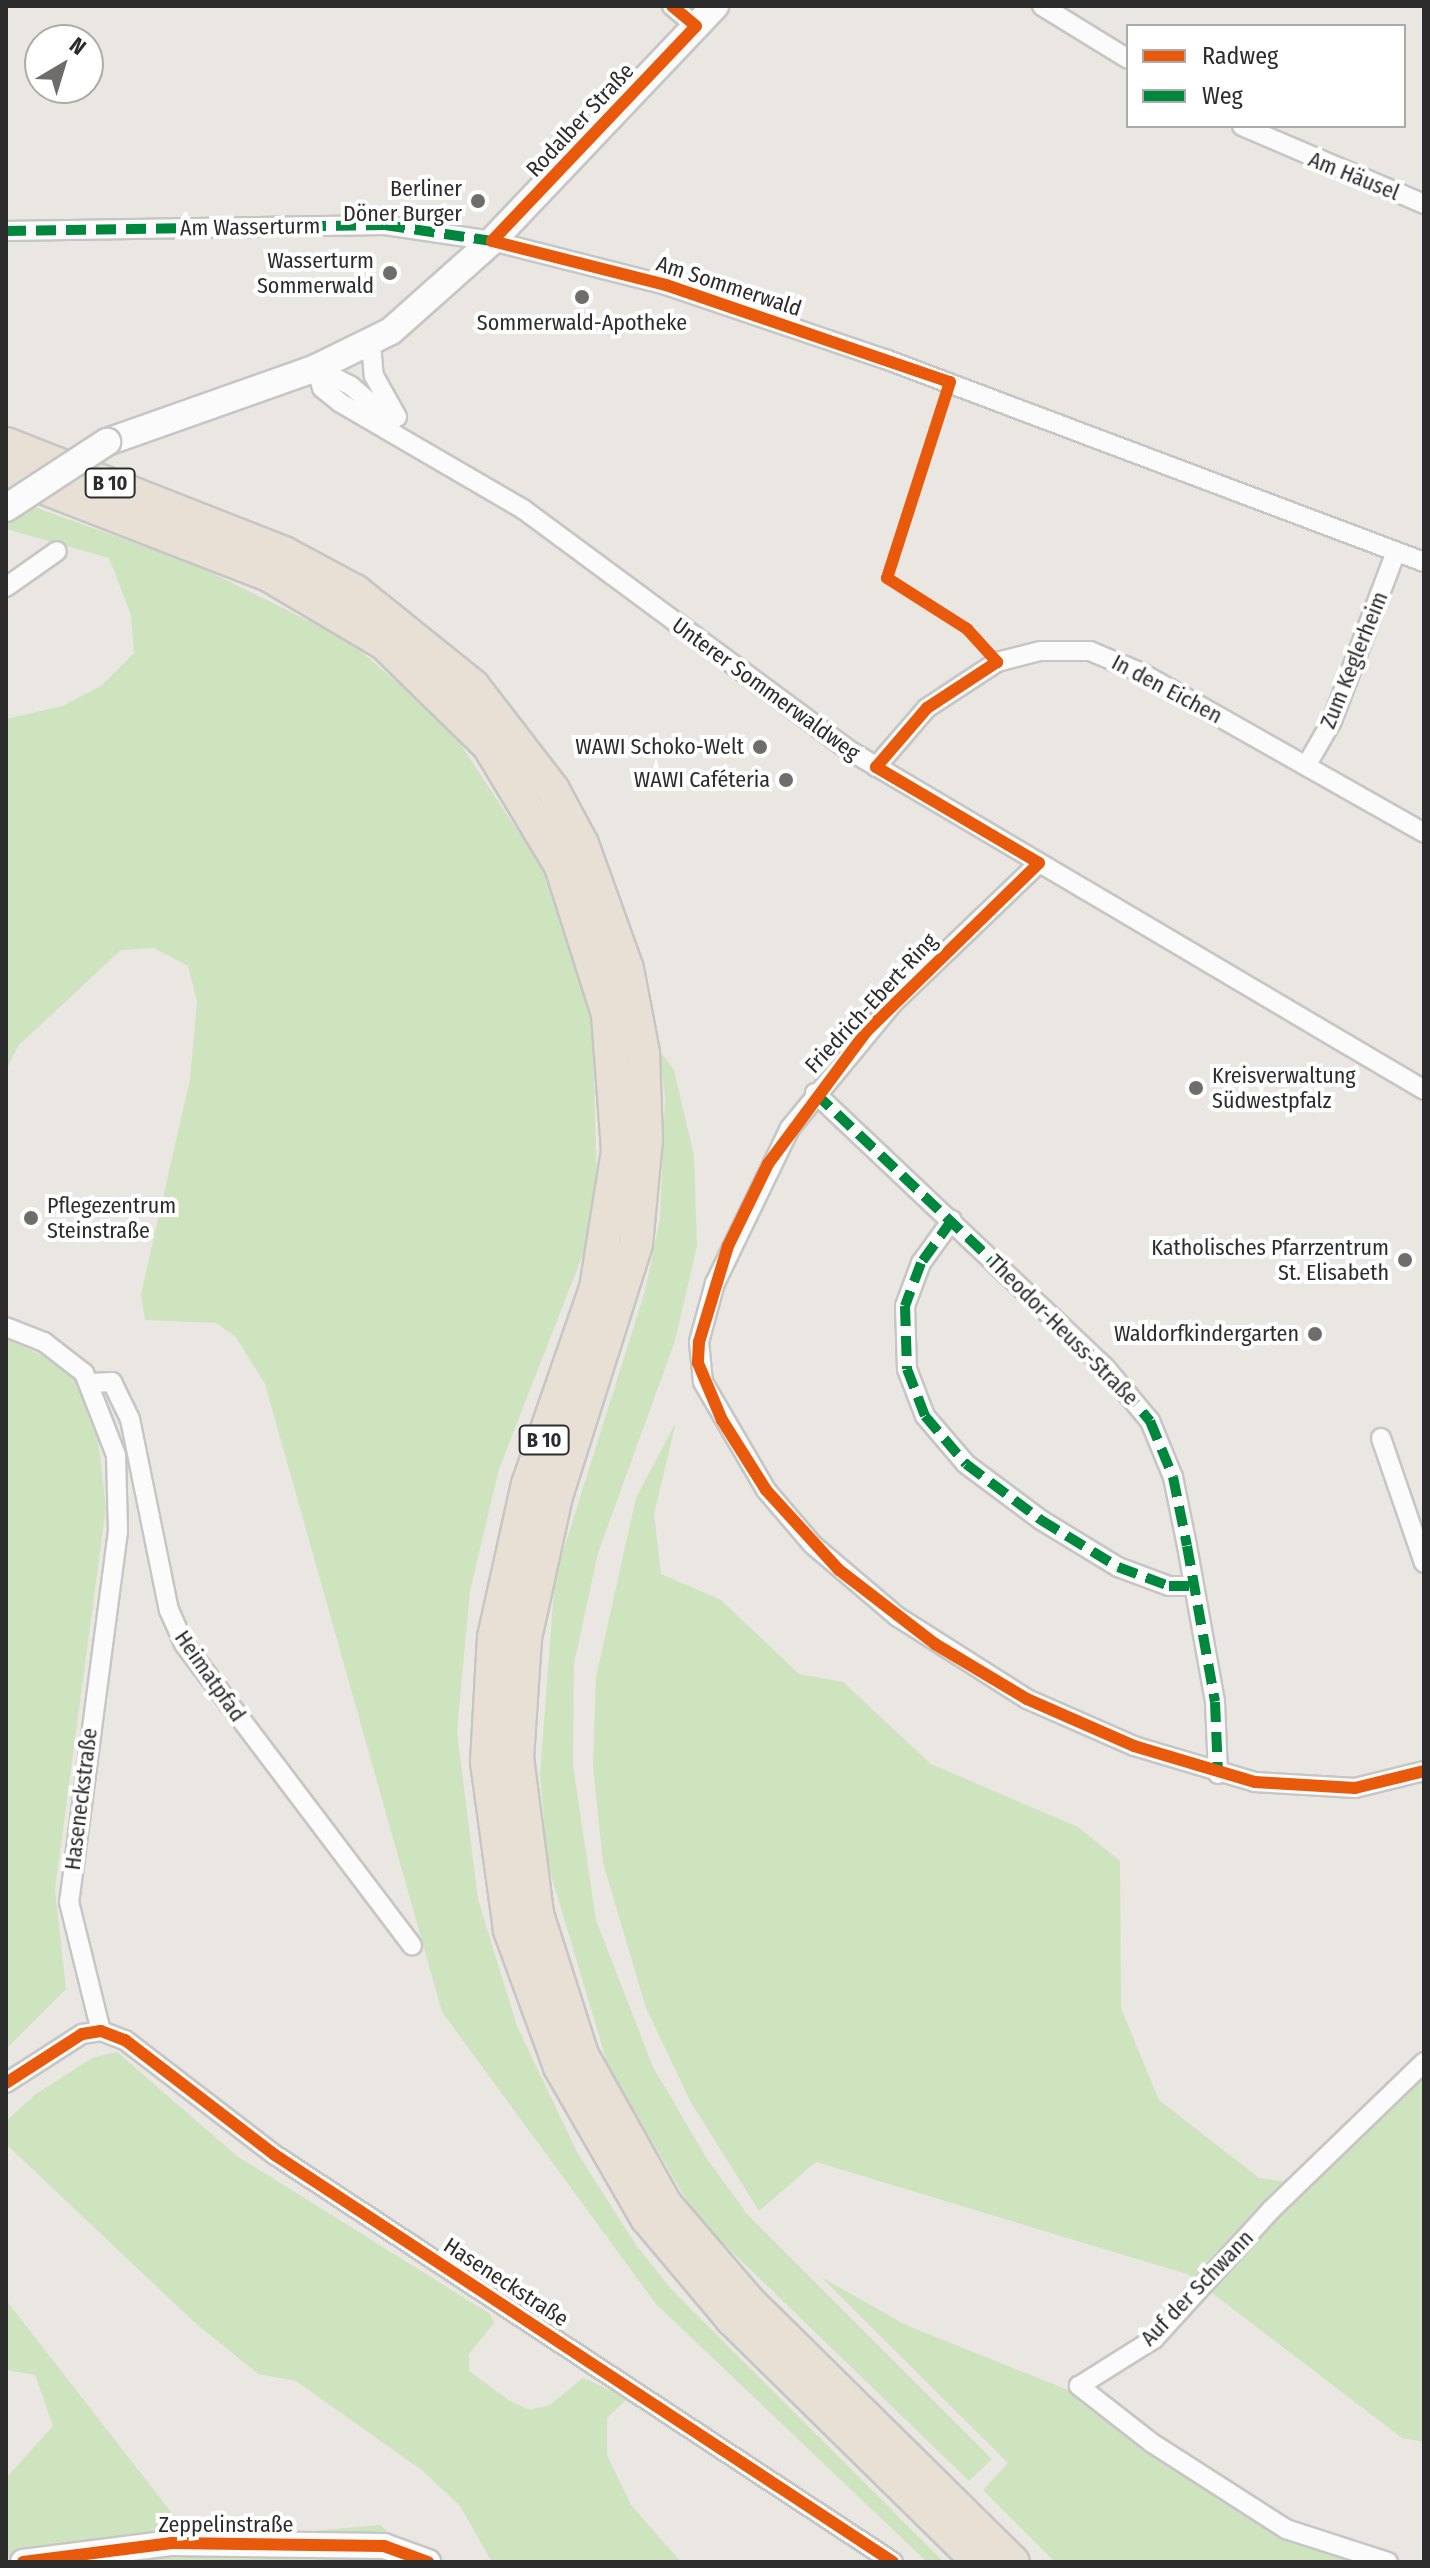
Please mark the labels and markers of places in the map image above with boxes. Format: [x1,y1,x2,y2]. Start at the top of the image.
place label: Berliner Döner Burger [343,175,462,226]
marker: Berliner Döner Burger [469,192,487,210]
place label: Wasserturm Sommerwald [257,247,374,298]
marker: Wasserturm Sommerwald [381,264,399,282]
marker: Sommerwald-Apotheke [573,288,591,306]
place label: Sommerwald-Apotheke [477,310,687,336]
place label: WAWI Schoko-Welt [575,734,744,760]
marker: WAWI Schoko-Welt [751,738,769,756]
place label: WAWI Caféteria [634,767,770,793]
marker: WAWI Caféteria [777,771,795,789]
place label: Kreisverwaltung Südwestpfalz [1212,1062,1356,1114]
marker: Kreisverwaltung Südwestpfalz [1187,1079,1205,1097]
place label: Pflegezentrum Steinstraße [47,1192,176,1244]
marker: Pflegezentrum Steinstraße [22,1209,40,1227]
place label: Katholisches Pfarrzentrum St. Elisabeth [1151,1234,1389,1286]
marker: Katholisches Pfarrzentrum St. Elisabeth [1396,1251,1414,1269]
place label: Waldorfkindergarten [1114,1321,1299,1347]
marker: Waldorfkindergarten [1306,1325,1324,1343]

